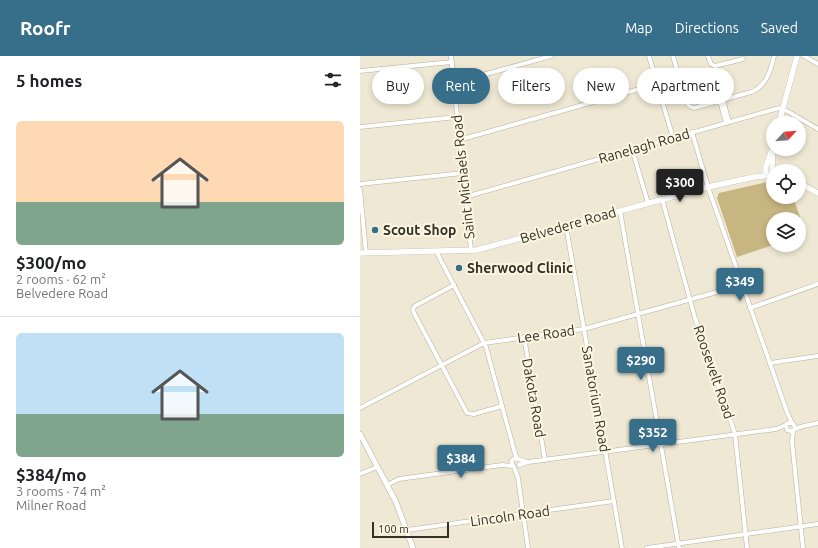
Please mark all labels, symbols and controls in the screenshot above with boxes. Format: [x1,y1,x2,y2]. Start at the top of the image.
text: Roofr [20,17,71,39]
text: Map [625,20,653,36]
text: Directions [675,20,739,36]
text: Saved [761,20,798,36]
chip: Buy [372,68,424,104]
chip: Rent [432,68,490,104]
chip: Filters [498,68,565,104]
chip: New [573,68,629,104]
chip: Apartment [637,68,734,104]
icon: filters [322,69,344,91]
text: 5 homes [16,71,82,90]
street label: Saint Michaels Road [449,114,477,240]
north arrow [766,116,806,156]
map controls [766,116,806,252]
street label: Ranelagh Road [597,125,691,167]
icon: home [144,147,216,219]
button: locate [766,164,806,204]
pin: $300 [656,169,704,203]
text: $300 [665,175,695,189]
street label: Belvedere Road [518,204,618,246]
button: layers [766,212,806,252]
place label: Scout Shop [383,222,456,238]
marker: Scout Shop [370,225,380,235]
text: $300/mo [16,253,86,272]
place label: Sherwood Clinic [467,260,573,276]
marker: Sherwood Clinic [454,263,464,273]
pin: $349 [716,268,764,302]
text: 2 rooms · 62 m² [16,272,106,286]
text: $349 [725,274,755,288]
text: Belvedere Road [16,286,108,300]
street label: Lee Road [516,322,576,346]
street label: Roosevelt Road [690,323,738,421]
street label: Sanatorium Road [579,345,613,453]
pin: $290 [617,347,665,381]
text: $290 [626,353,656,367]
street label: Dakota Road [519,357,549,439]
icon: home [144,359,216,431]
pin: $352 [629,419,677,453]
text: $352 [638,425,668,439]
pin: $384 [437,445,485,479]
text: $384 [446,451,476,465]
text: $384/mo [16,465,86,484]
text: 3 rooms · 74 m² [16,484,106,498]
text: Milner Road [16,498,86,512]
street label: Lincoln Road [469,502,551,530]
scale bar [372,520,449,539]
text: 100 m [378,523,409,535]

